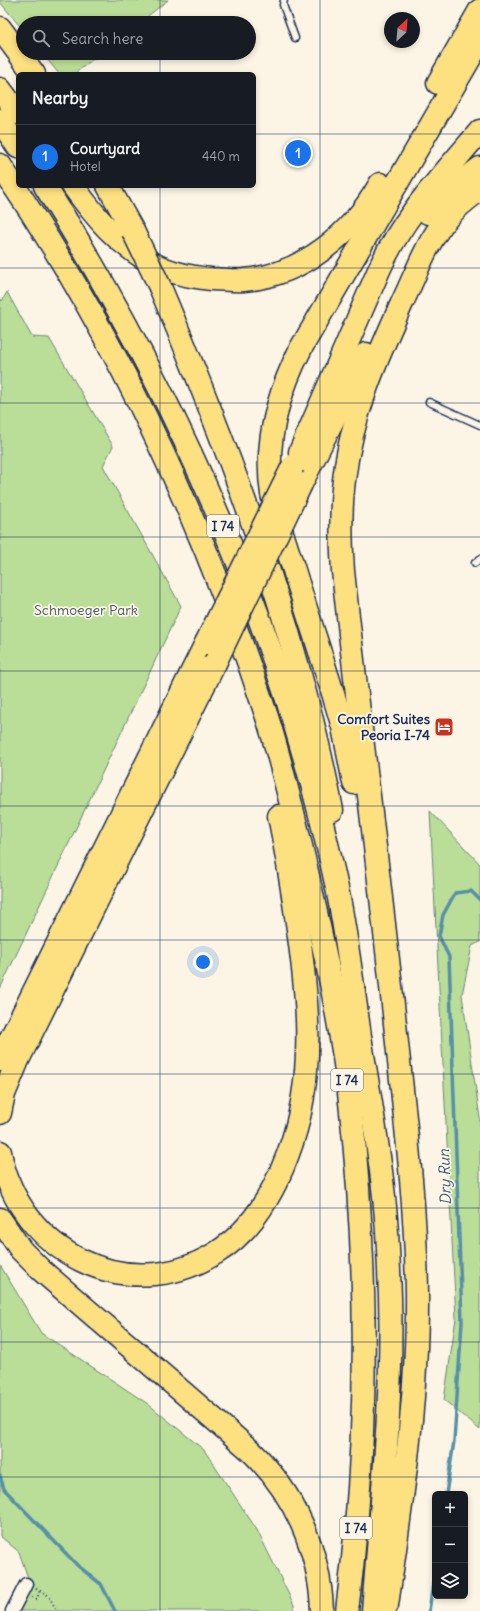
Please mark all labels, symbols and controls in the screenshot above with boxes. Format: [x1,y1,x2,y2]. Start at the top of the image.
north arrow [384,12,420,48]
search box [16,16,256,60]
icon: search [30,27,52,49]
text: Search here [62,29,143,48]
text: Nearby [32,87,88,109]
pin: 1 [285,138,311,168]
text: Courtyard [70,139,140,158]
text: 1 [42,148,48,165]
text: 440 m [202,148,240,165]
text: Hotel [70,158,101,175]
road number: I 74 [207,515,239,537]
park label: Schmoeger Park [34,601,138,619]
place label: Comfort Suites Peoria I-74 [337,710,431,744]
hotel icon: Comfort Suites Peoria I-74 [433,716,455,738]
your location [193,952,213,972]
road number: I 74 [331,1069,363,1091]
water label: Dry Run [434,1149,455,1205]
map controls [432,1491,468,1599]
button: + [432,1491,468,1527]
road number: I 74 [340,1517,372,1539]
button: − [432,1527,468,1563]
button: layers [432,1563,468,1599]

